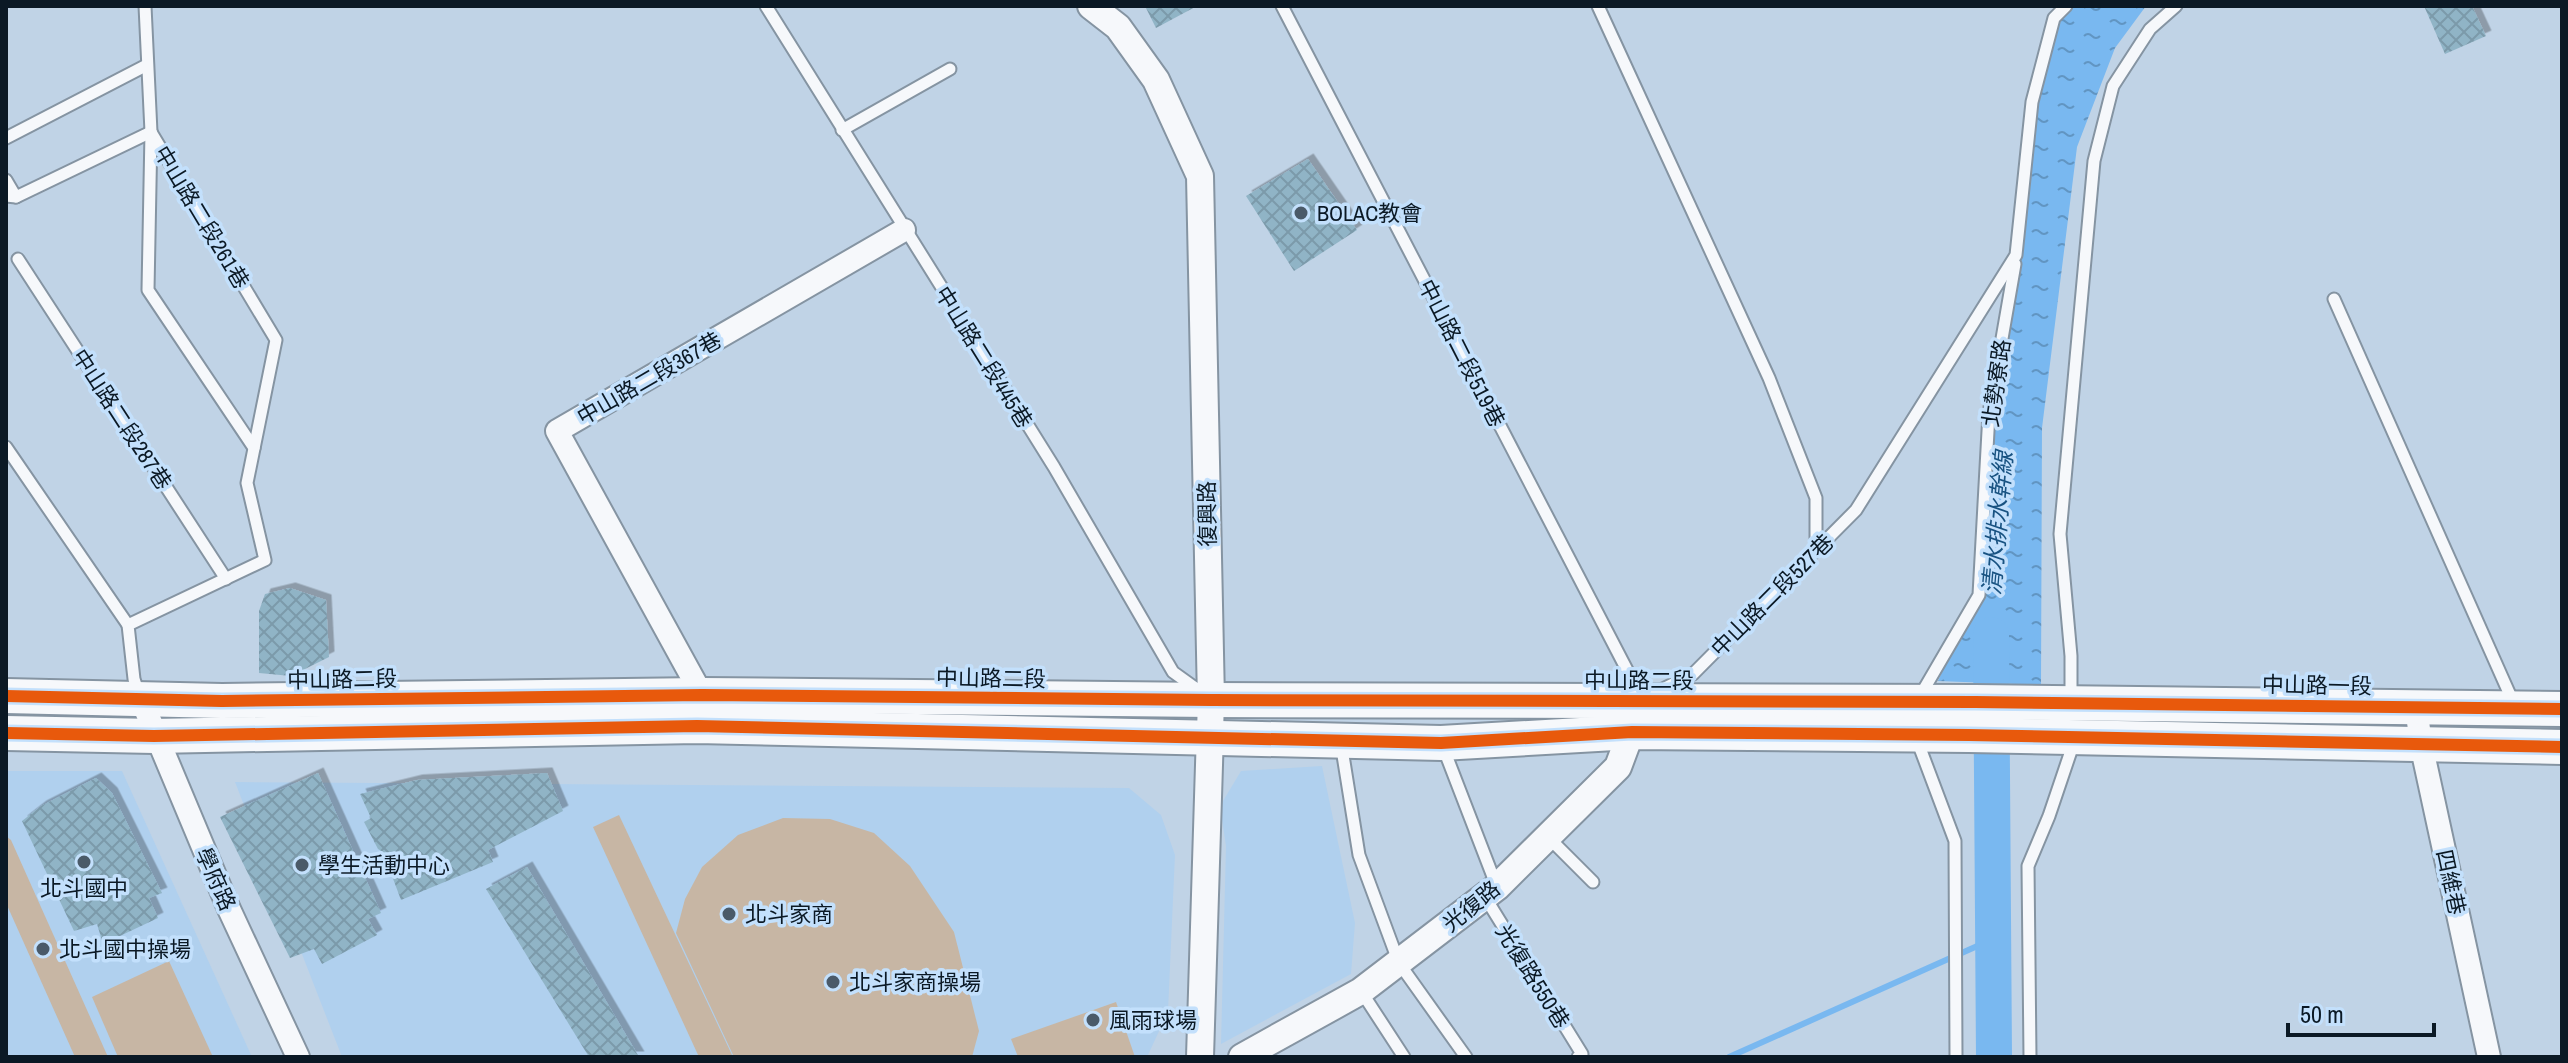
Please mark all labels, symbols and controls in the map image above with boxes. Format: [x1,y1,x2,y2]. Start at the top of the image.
street label: 中山路二段261巷 [147,140,257,294]
place label: BOLAC教會 [1317,198,1422,228]
marker: BOLAC教會 [1292,204,1310,222]
street label: 中山路二段519巷 [1412,274,1512,432]
street label: 中山路二段445巷 [928,280,1040,434]
street label: 中山路二段367巷 [571,324,727,432]
street label: 北勢寮路 [1975,337,2017,429]
street label: 中山路二段287巷 [65,343,179,495]
water label: 清水排水幹線 [1975,447,2019,596]
street label: 復興路 [1191,481,1223,547]
street label: 中山路二段527巷 [1704,527,1840,663]
street label: 中山路二段 [936,662,1046,694]
street label: 中山路二段 [287,663,397,695]
street label: 中山路二段 [1584,665,1694,695]
street label: 中山路一段 [2262,669,2372,701]
street label: 學府路 [189,843,243,915]
street label: 四維巷 [2429,847,2473,917]
place label: 學生活動中心 [318,850,450,880]
marker: 北斗國中 [75,853,93,871]
marker: 學生活動中心 [293,856,311,874]
place label: 北斗國中 [40,873,128,903]
street label: 光復路 [1436,874,1506,938]
place label: 北斗家商 [745,899,833,929]
marker: 北斗家商 [720,905,738,923]
street label: 光復路550巷 [1489,918,1577,1034]
place label: 北斗國中操場 [59,934,191,964]
marker: 北斗國中操場 [34,940,52,958]
place label: 北斗家商操場 [849,967,981,997]
marker: 北斗家商操場 [824,973,842,991]
scale bar [2288,987,2434,1037]
text: 50 m [2300,998,2344,1030]
place label: 風雨球場 [1109,1005,1197,1035]
marker: 風雨球場 [1084,1011,1102,1029]

